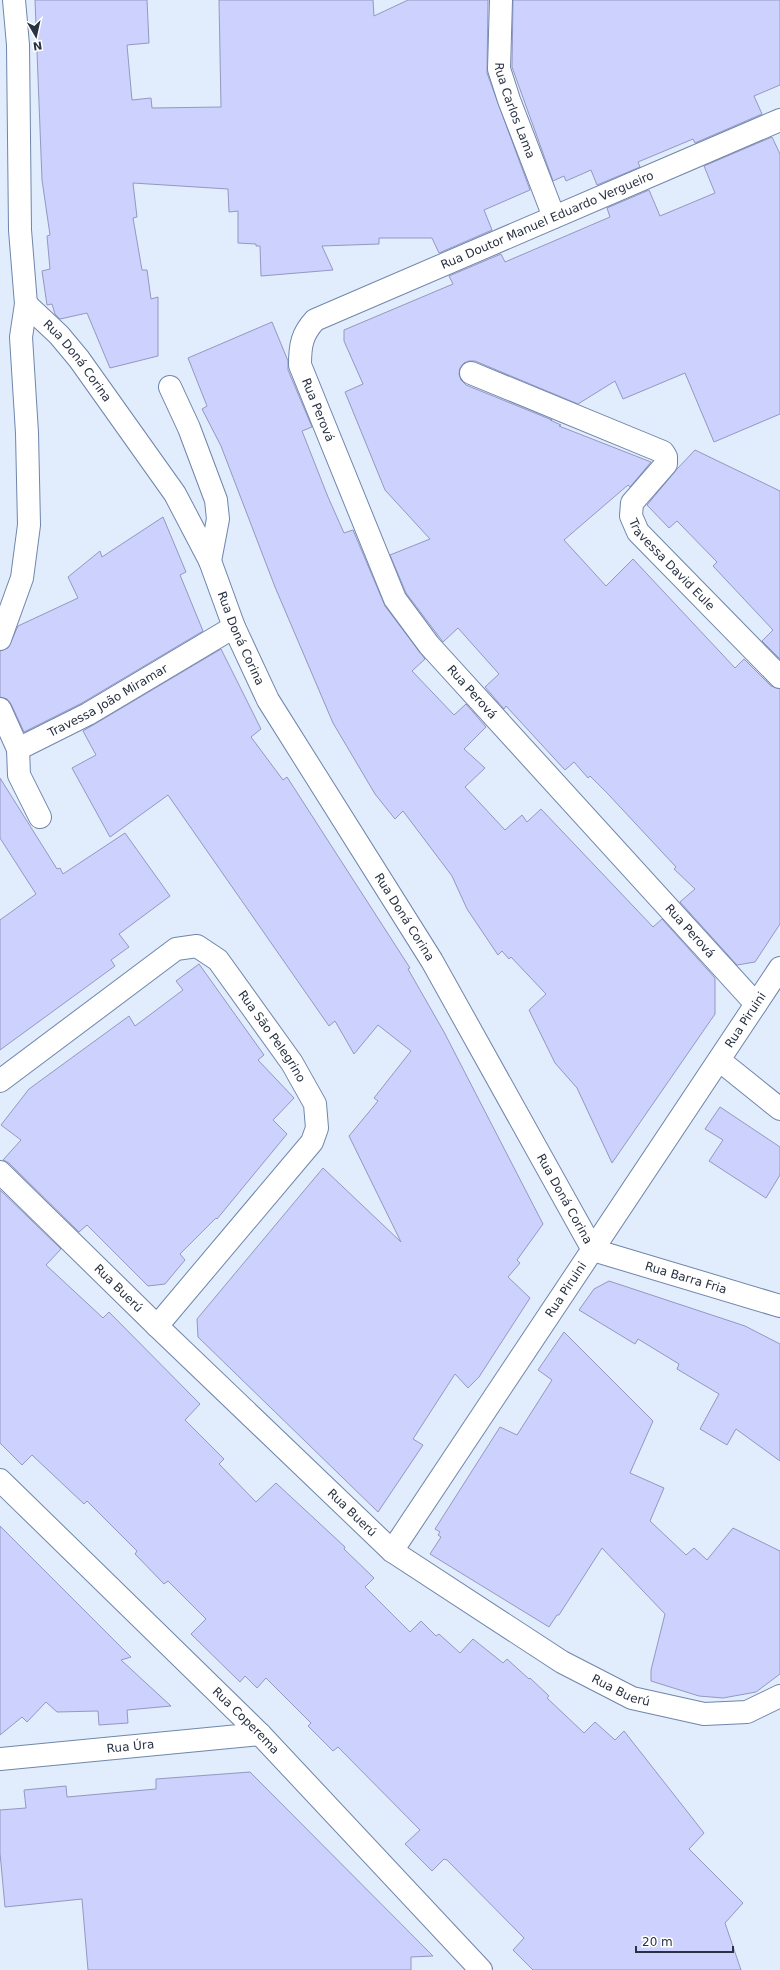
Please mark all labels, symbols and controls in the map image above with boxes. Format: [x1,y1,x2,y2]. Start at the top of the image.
north arrow [16,16,56,56]
text: N [32,38,43,53]
street label: Rua Carlos Lama [492,62,538,160]
street label: Rua Doutor Manuel Eduardo Vergueiro [439,168,656,272]
street label: Rua Doná Corina [41,317,114,405]
street label: Rua Perová [299,376,337,444]
street label: Travessa David Eule [626,515,718,613]
street label: Rua Doná Corina [215,589,267,688]
street label: Travessa João Miramar [45,661,170,740]
street label: Rua Perová [444,662,500,722]
street label: Rua Doná Corina [372,871,437,964]
street label: Rua Perová [662,901,718,961]
street label: Rua São Pelegrino [235,988,308,1085]
street label: Rua Piruini [722,989,769,1050]
street label: Rua Doná Corina [534,1151,595,1246]
street label: Rua Piruini [542,1259,589,1320]
street label: Rua Barra Fria [643,1259,729,1297]
street label: Rua Buerú [91,1261,146,1315]
street label: Rua Buerú [325,1486,379,1539]
street label: Rua Buerú [589,1672,651,1709]
street label: Rua Coperema [210,1684,282,1757]
street label: Rua Úra [106,1737,155,1756]
scale bar [636,1928,733,1954]
text: 20 m [642,1935,673,1949]

